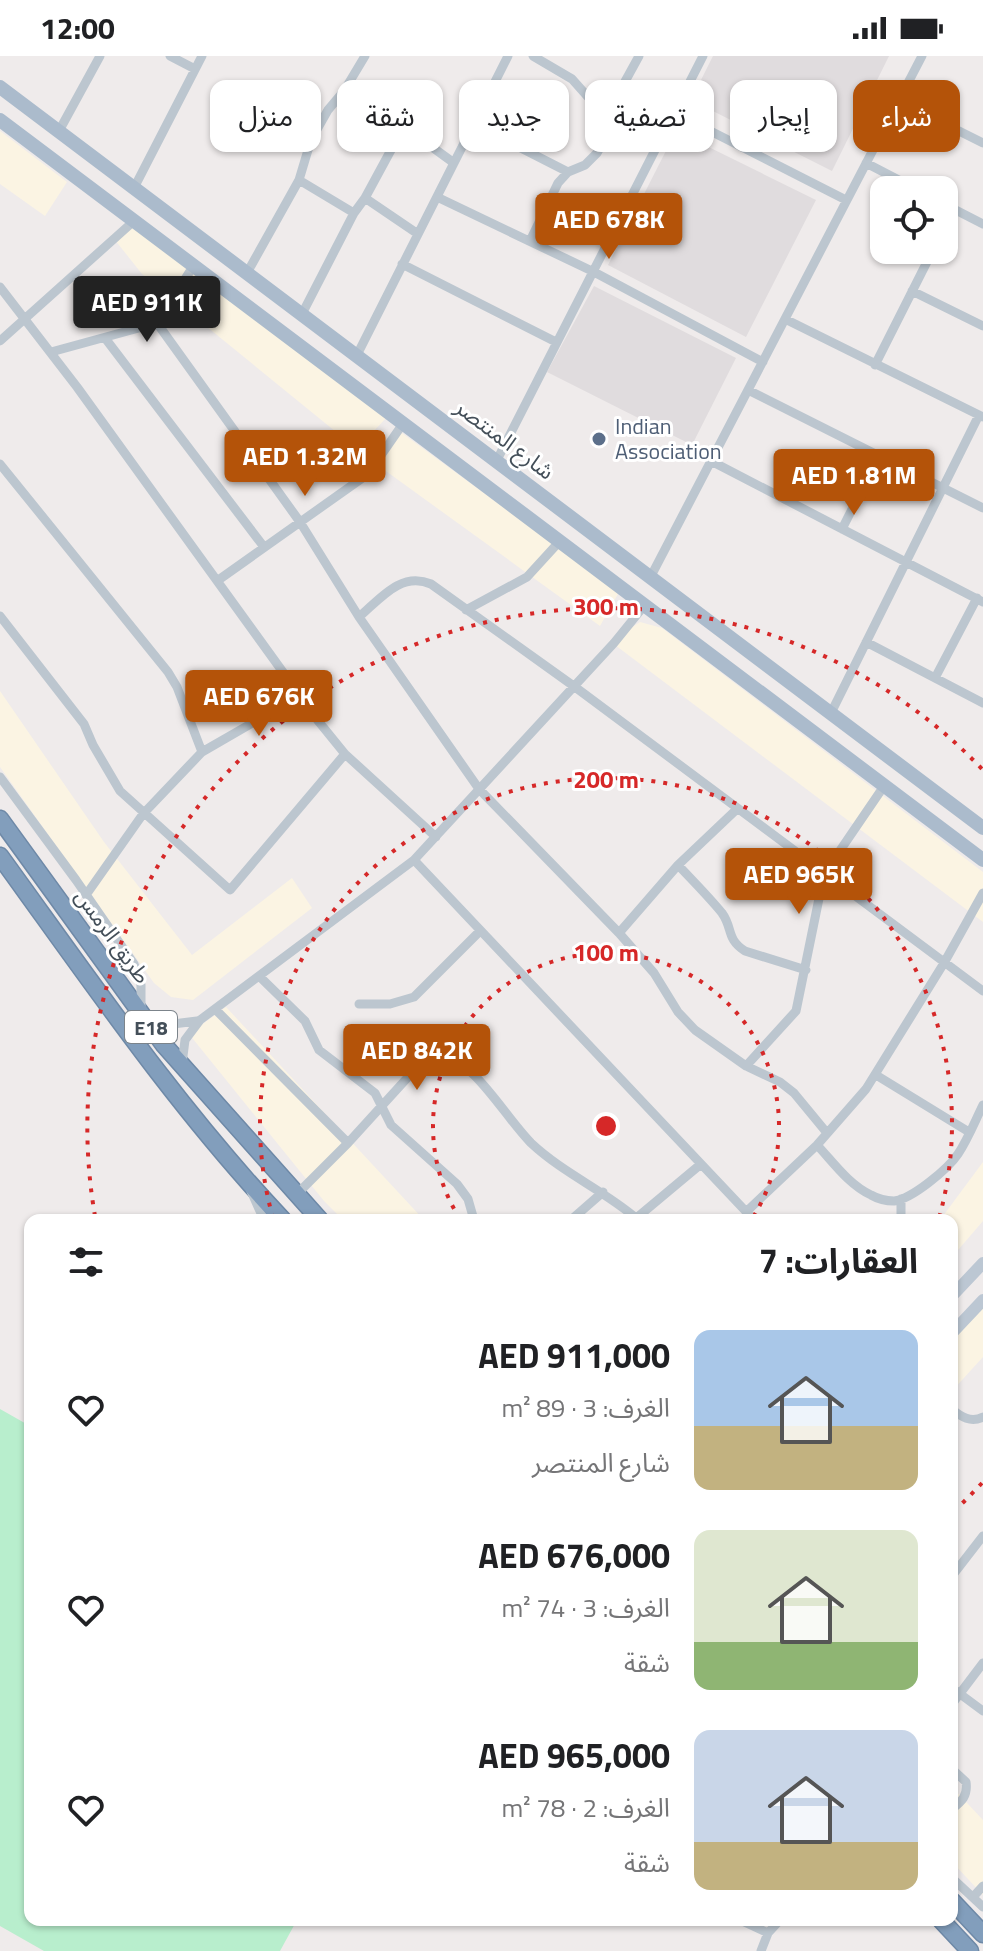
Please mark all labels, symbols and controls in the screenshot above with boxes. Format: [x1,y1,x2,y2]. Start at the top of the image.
text: 12:00 [40,5,115,51]
chip: منزل [210,80,321,152]
chip: شقة [337,80,443,152]
chip: جديد [459,80,569,152]
chip: تصفية [585,80,714,152]
chip: إيجار [730,80,837,152]
chip: شراء [853,80,960,152]
map controls [870,176,958,264]
button: locate [870,176,958,264]
pin: AED 678K [526,193,692,261]
text: AED 678K [553,199,665,238]
pin: AED 911K [64,276,230,344]
text: AED 911K [91,282,203,321]
street label: شارع المنتصر [447,390,562,488]
place label: Indian Association [615,409,722,468]
pin: AED 1.32M [213,430,397,498]
marker: Indian Association [590,430,608,448]
text: AED 1.32M [242,436,368,475]
pin: AED 1.81M [762,449,946,517]
text: AED 1.81M [791,455,917,494]
text: 300 m [573,588,639,624]
pin: AED 676K [176,670,342,738]
text: AED 676K [203,676,315,715]
text: 200 m [573,761,639,797]
pin: AED 965K [716,848,882,916]
text: AED 965K [743,854,855,893]
street label: طريق الرمس [67,881,159,991]
text: 100 m [573,934,639,970]
road number: E18 [125,1011,177,1043]
pin: AED 842K [334,1024,500,1092]
text: AED 842K [361,1030,473,1069]
centre of rings [592,1112,620,1140]
text: العقارات: 7 [759,1234,918,1286]
icon: filters [64,1240,108,1284]
text: AED 911,000 [478,1329,670,1381]
icon: home [758,1362,854,1458]
icon: heart [64,1388,108,1432]
text: الغرف: 3 · 89 m² [502,1388,670,1427]
text: شارع المنتصر [532,1443,670,1482]
text: AED 676,000 [478,1529,670,1581]
icon: home [758,1562,854,1658]
icon: heart [64,1588,108,1632]
text: الغرف: 3 · 74 m² [502,1588,670,1627]
text: شقة [624,1643,670,1682]
text: AED 965,000 [478,1729,670,1781]
icon: home [758,1762,854,1858]
icon: heart [64,1788,108,1832]
text: الغرف: 2 · 78 m² [502,1788,670,1827]
text: شقة [624,1843,670,1882]

